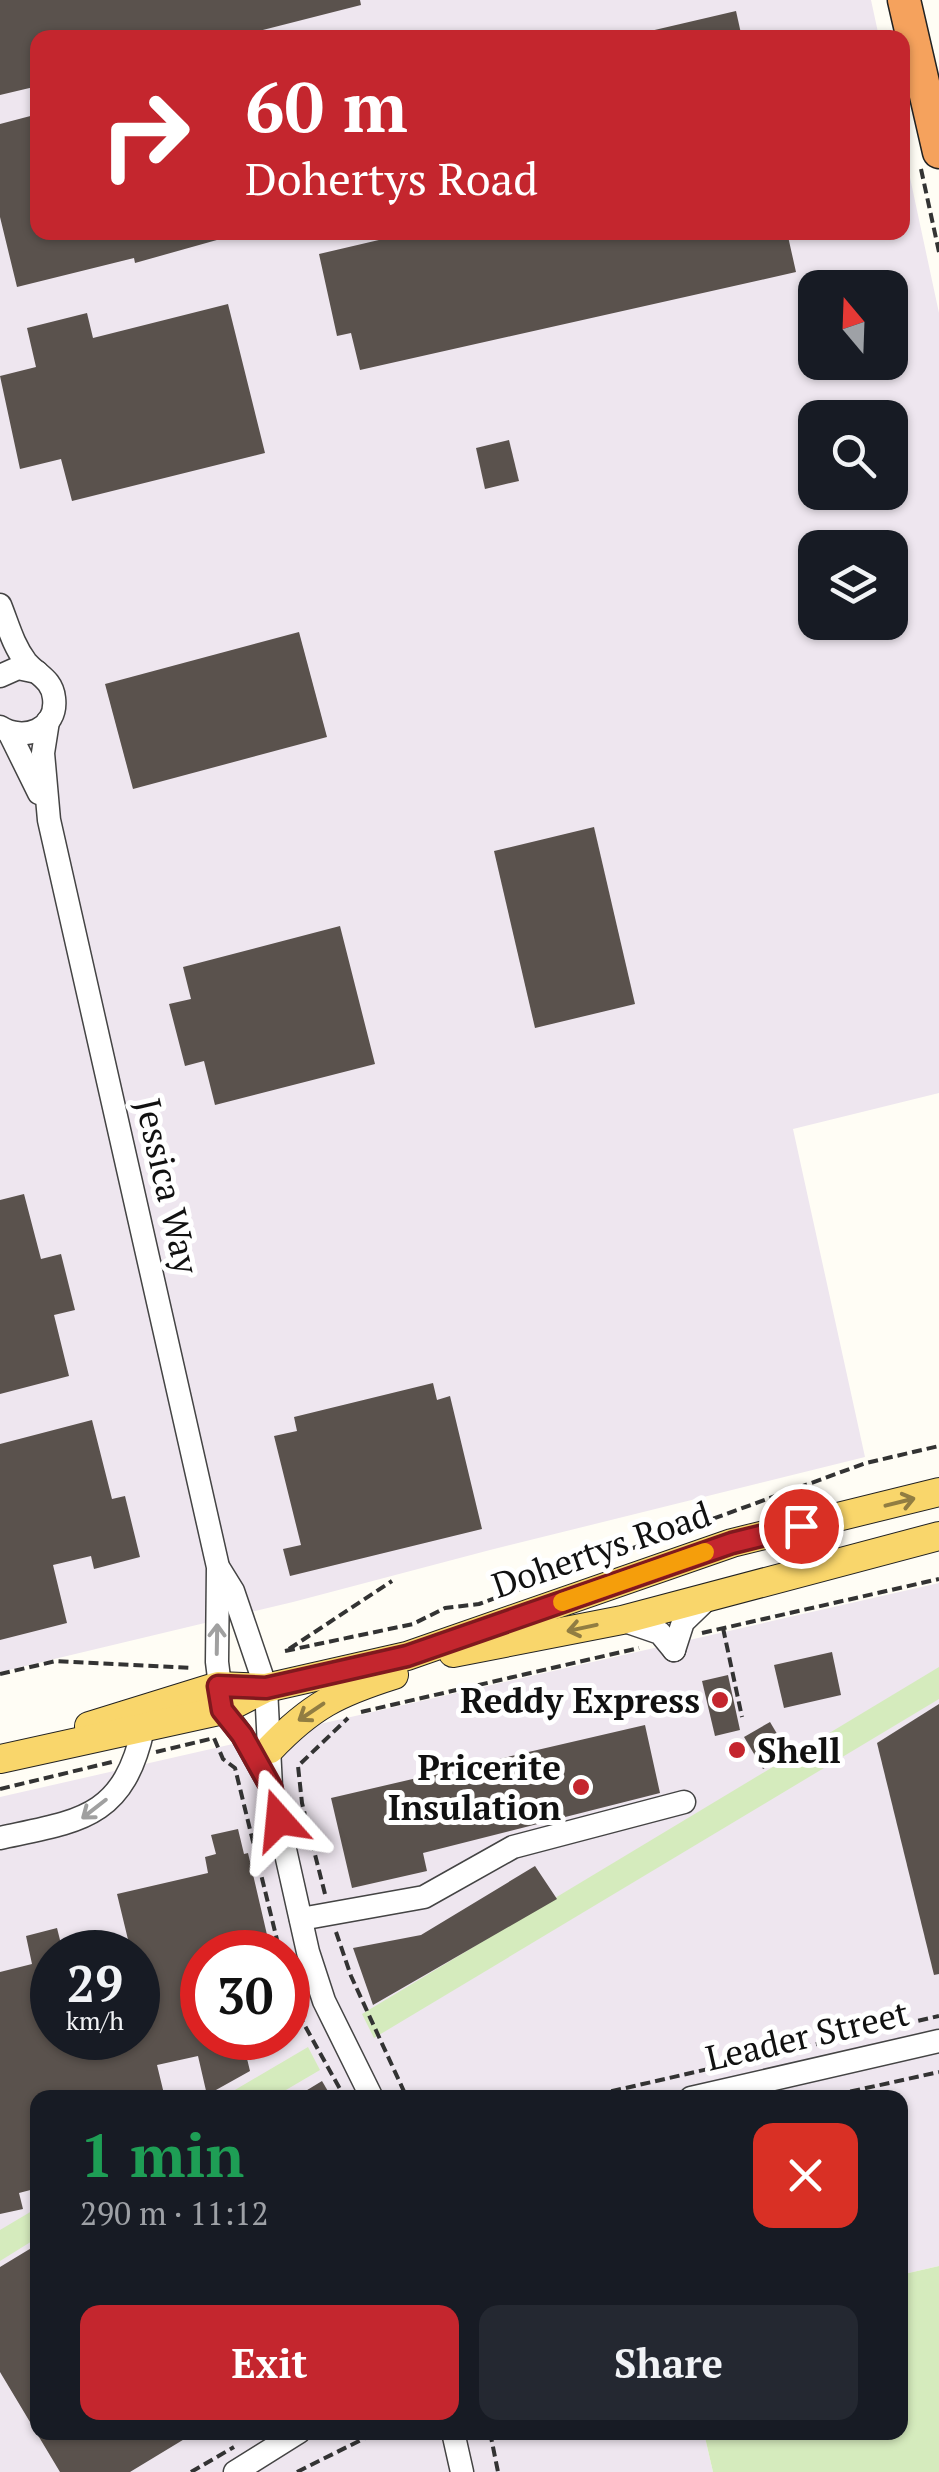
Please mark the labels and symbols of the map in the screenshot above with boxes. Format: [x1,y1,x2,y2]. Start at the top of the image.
north arrow [798,270,908,380]
street label: Jessica Way [125,1094,211,1279]
pin [759,1484,844,1569]
street label: Dohertys Road [486,1490,716,1608]
one-way arrow [883,1492,915,1510]
one-way arrow [567,1620,599,1638]
one-way arrow [208,1623,226,1656]
place label: Reddy Express [460,1677,700,1723]
marker: Reddy Express [709,1689,731,1711]
one-way arrow [298,1701,326,1722]
place label: Shell [757,1727,841,1773]
marker: Shell [726,1739,748,1761]
place label: Pricerite Insulation [388,1744,561,1830]
position arrow [227,1768,331,1872]
marker: Pricerite Insulation [570,1776,592,1798]
one-way arrow [81,1798,107,1820]
speed limit sign: 30 [180,1930,310,2060]
street label: Leader Street [701,1989,913,2081]

